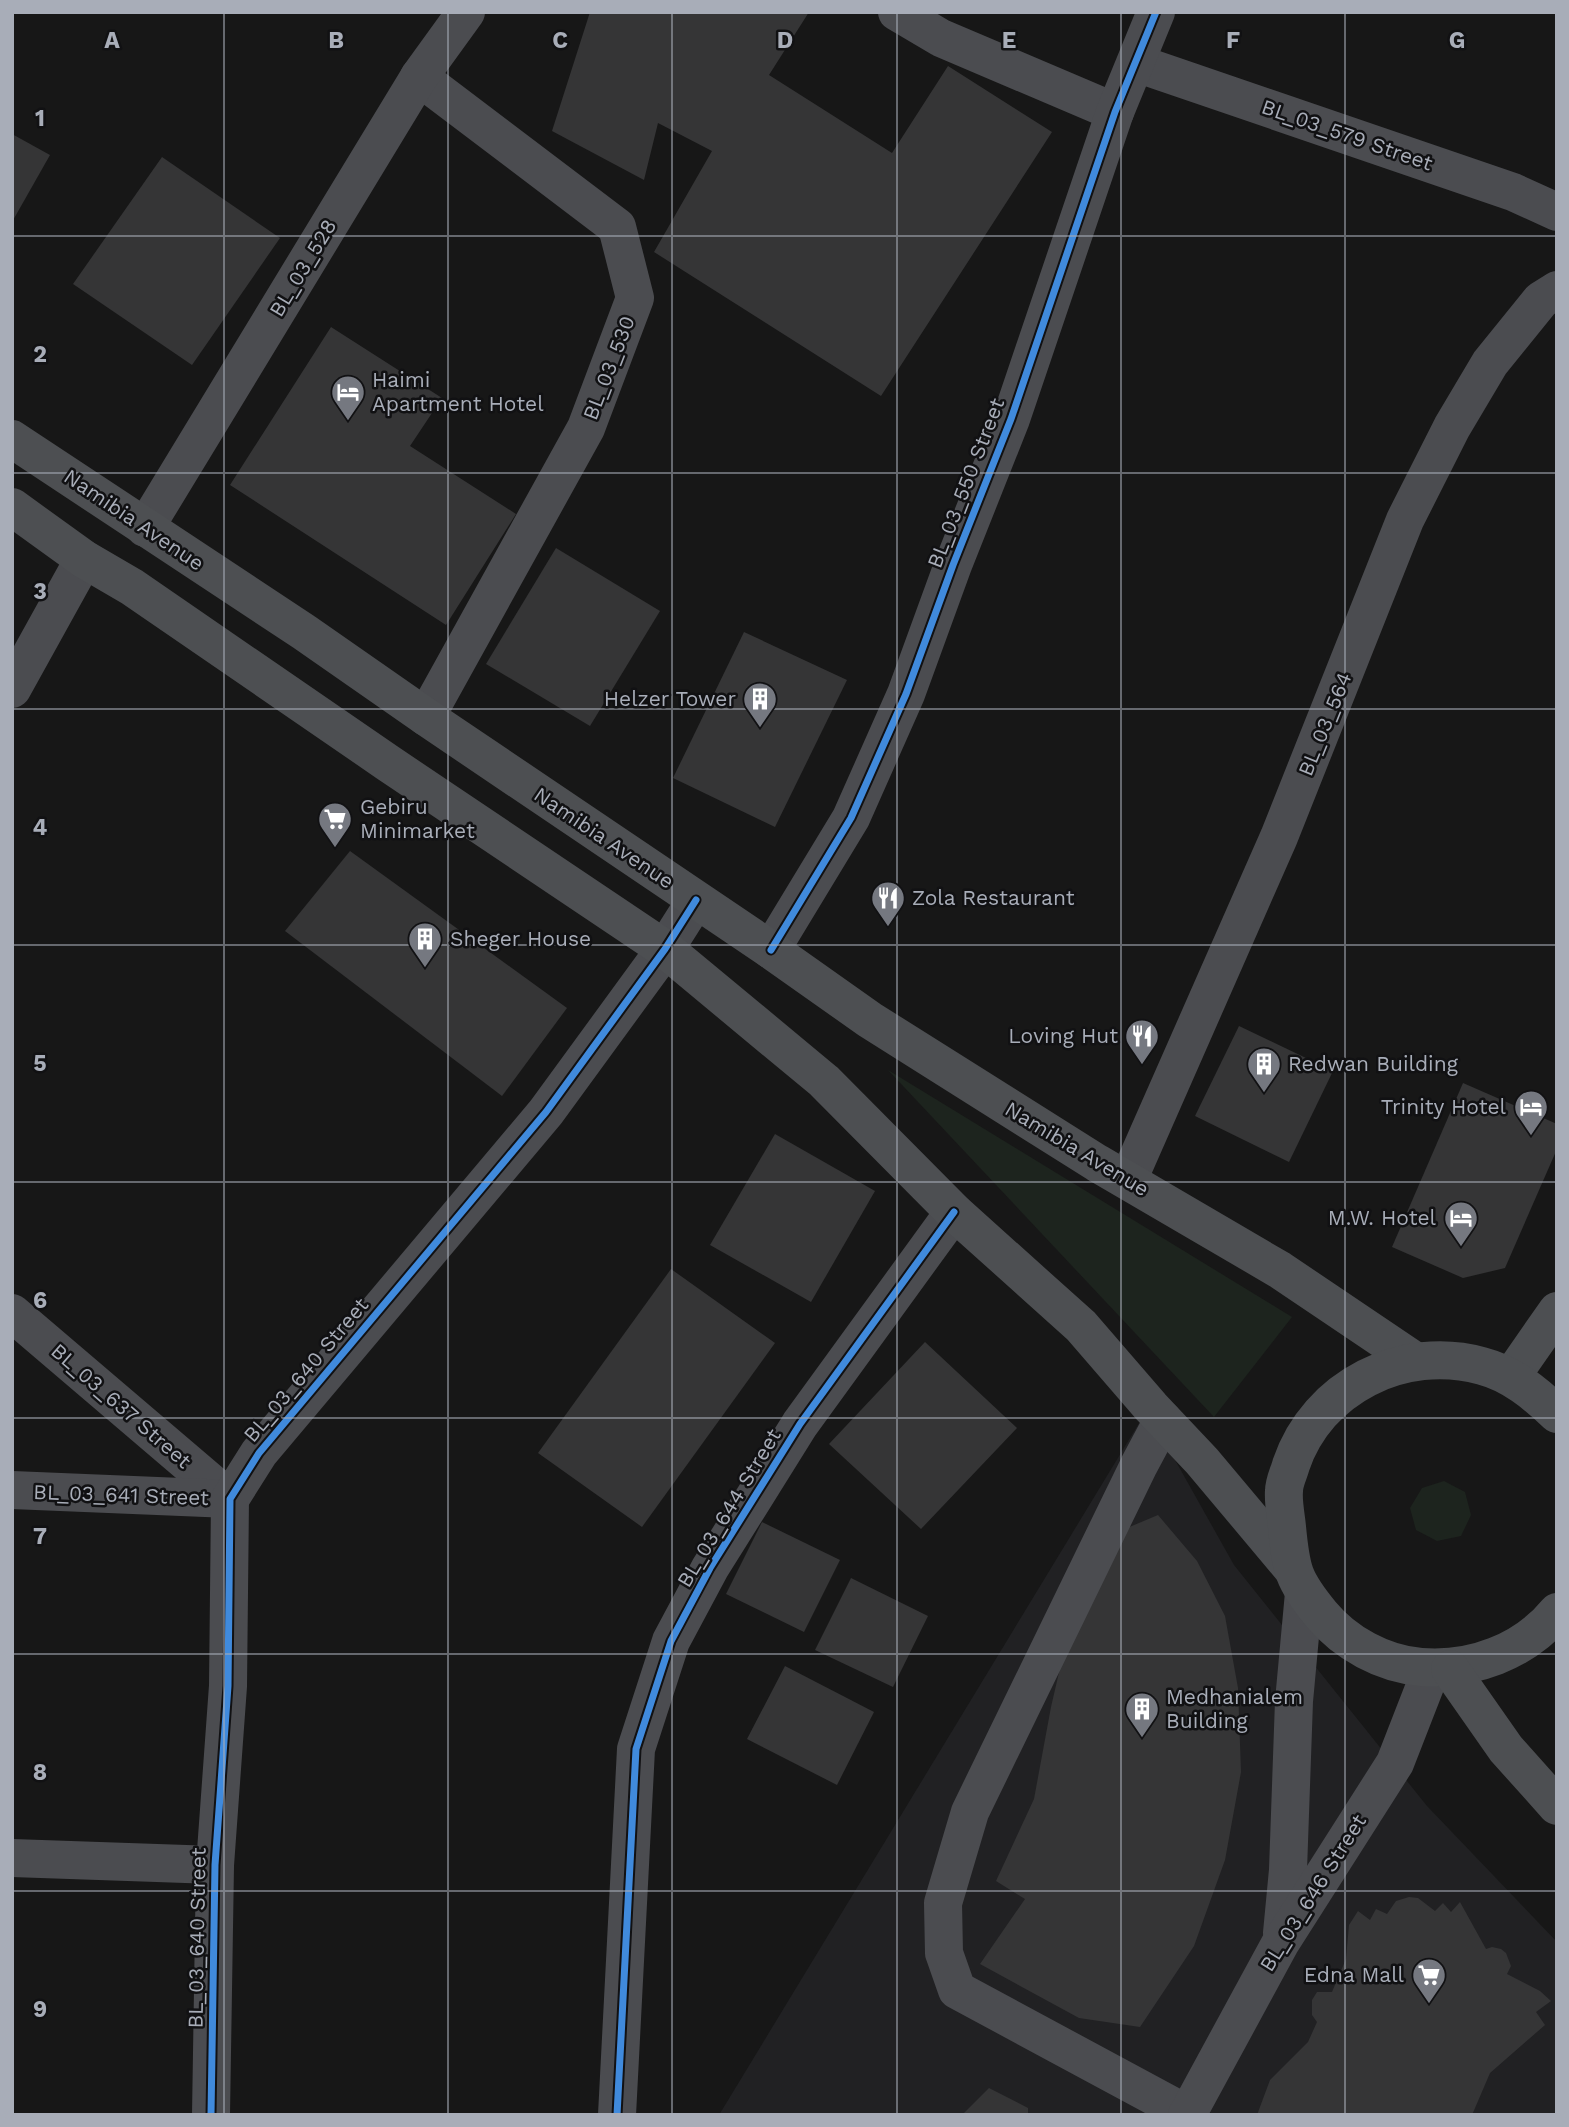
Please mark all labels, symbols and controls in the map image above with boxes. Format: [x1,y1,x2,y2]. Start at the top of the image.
text: A [104,27,120,54]
text: B [328,27,344,54]
text: C [552,27,568,54]
text: D [777,27,793,54]
text: E [1002,27,1016,54]
text: F [1226,27,1240,54]
text: G [1449,27,1465,54]
street label: BL_03_579 Street [1258,94,1436,176]
text: 1 [35,105,45,132]
street label: BL_03_528 [264,214,341,321]
street label: BL_03_530 [577,312,640,423]
text: 2 [33,341,47,368]
place label: Haimi Apartment Hotel [372,367,544,416]
hotel icon: Haimi Apartment Hotel [329,373,367,422]
street label: BL_03_550 Street [922,394,1009,571]
street label: Namibia Avenue [60,463,209,576]
text: 3 [33,578,47,605]
street label: BL_03_564 [1292,668,1357,779]
building icon: Helzer Tower [741,680,779,729]
place label: Helzer Tower [604,686,736,711]
street label: Namibia Avenue [530,781,679,894]
place label: Gebiru Minimarket [360,794,475,843]
supermarket icon: Gebiru Minimarket [316,800,354,849]
text: 4 [33,814,48,841]
restaurant icon: Zola Restaurant [869,879,907,928]
place label: Zola Restaurant [912,885,1075,910]
building icon: Sheger House [406,920,444,969]
place label: Sheger House [450,926,591,951]
restaurant icon: Loving Hut [1123,1017,1161,1066]
place label: Loving Hut [1008,1023,1118,1048]
building icon: Redwan Building [1245,1045,1283,1094]
text: 5 [33,1050,47,1077]
place label: Redwan Building [1288,1051,1459,1076]
hotel icon: Trinity Hotel [1512,1088,1550,1137]
place label: Trinity Hotel [1381,1094,1507,1119]
street label: Namibia Avenue [1001,1096,1154,1201]
hotel icon: M.W. Hotel [1442,1199,1480,1248]
place label: M.W. Hotel [1328,1205,1437,1230]
text: 6 [33,1287,47,1314]
street label: BL_03_640 Street [238,1292,373,1447]
street label: BL_03_637 Street [46,1338,197,1473]
street label: BL_03_644 Street [671,1424,786,1592]
street label: BL_03_641 Street [33,1479,209,1510]
text: 7 [33,1523,47,1550]
place label: Medhanialem Building [1166,1684,1303,1733]
building icon: Medhanialem Building [1123,1690,1161,1739]
text: 8 [33,1759,47,1786]
street label: BL_03_646 Street [1254,1809,1371,1976]
street label: BL_03_640 Street [182,1847,211,2029]
supermarket icon: Edna Mall [1410,1956,1448,2005]
place label: Edna Mall [1304,1962,1405,1987]
text: 9 [33,1996,47,2023]

